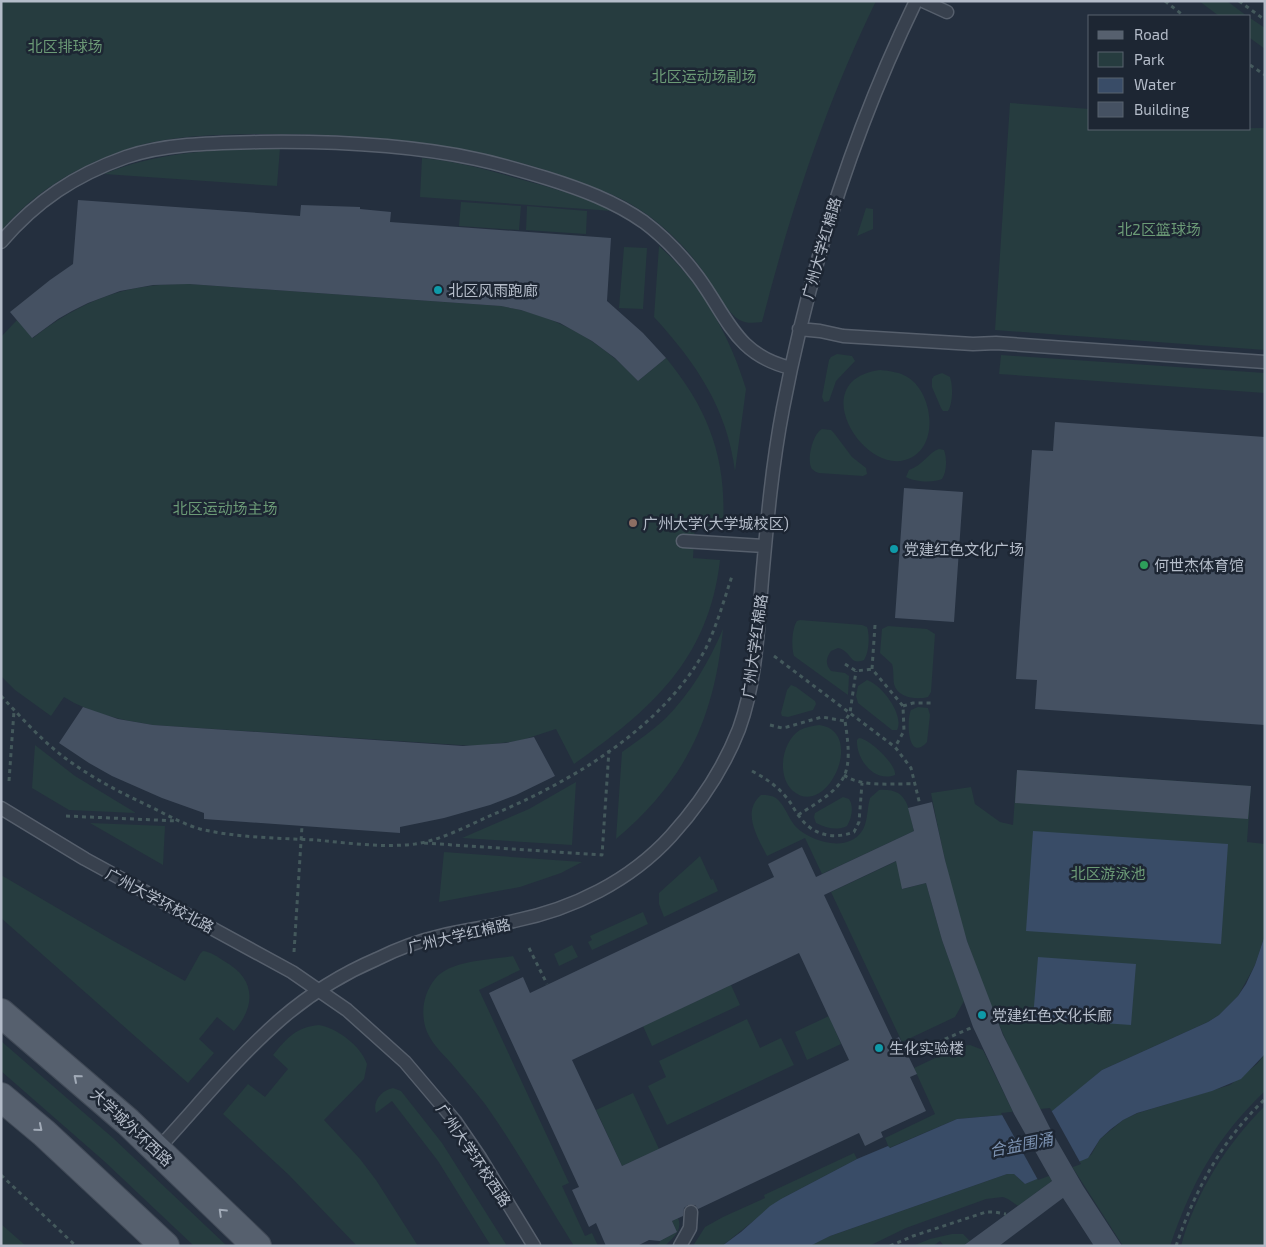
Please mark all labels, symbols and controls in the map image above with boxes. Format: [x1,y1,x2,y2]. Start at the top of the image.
legend [1088,15,1251,130]
text: Road [1134,25,1169,43]
park label: 北区排球场 [27,37,103,55]
text: Park [1134,50,1165,68]
park label: 北区运动场副场 [651,67,757,85]
text: Water [1134,75,1176,93]
text: Building [1134,100,1190,118]
street label: 广州大学红棉路 [798,195,844,301]
park label: 北2区篮球场 [1117,220,1201,238]
place label: 北区风雨跑廊 [448,281,538,299]
marker: 北区风雨跑廊 [432,284,444,296]
park label: 北区运动场主场 [172,499,278,517]
place label: 广州大学(大学城校区) [643,514,789,532]
marker: 广州大学(大学城校区) [627,517,639,529]
place label: 党建红色文化广场 [904,540,1024,558]
marker: 党建红色文化广场 [888,543,900,555]
place label: 何世杰体育馆 [1154,556,1244,574]
marker: 何世杰体育馆 [1138,559,1150,571]
street label: 广州大学红棉路 [738,593,770,699]
street label: 广州大学环校北路 [103,864,217,936]
park label: 北区游泳池 [1070,864,1146,882]
street label: 广州大学红棉路 [406,914,512,956]
place label: 党建红色文化长廊 [992,1006,1112,1024]
marker: 党建红色文化长廊 [976,1009,988,1021]
place label: 生化实验楼 [889,1039,964,1057]
marker: 生化实验楼 [873,1042,885,1054]
one-way arrow [74,1074,83,1083]
street label: 大学城外环西路 [87,1085,177,1169]
street label: 广州大学环校西路 [433,1100,515,1210]
one-way arrow [33,1123,42,1132]
water label: 合益围涌 [988,1128,1056,1159]
one-way arrow [219,1209,228,1218]

